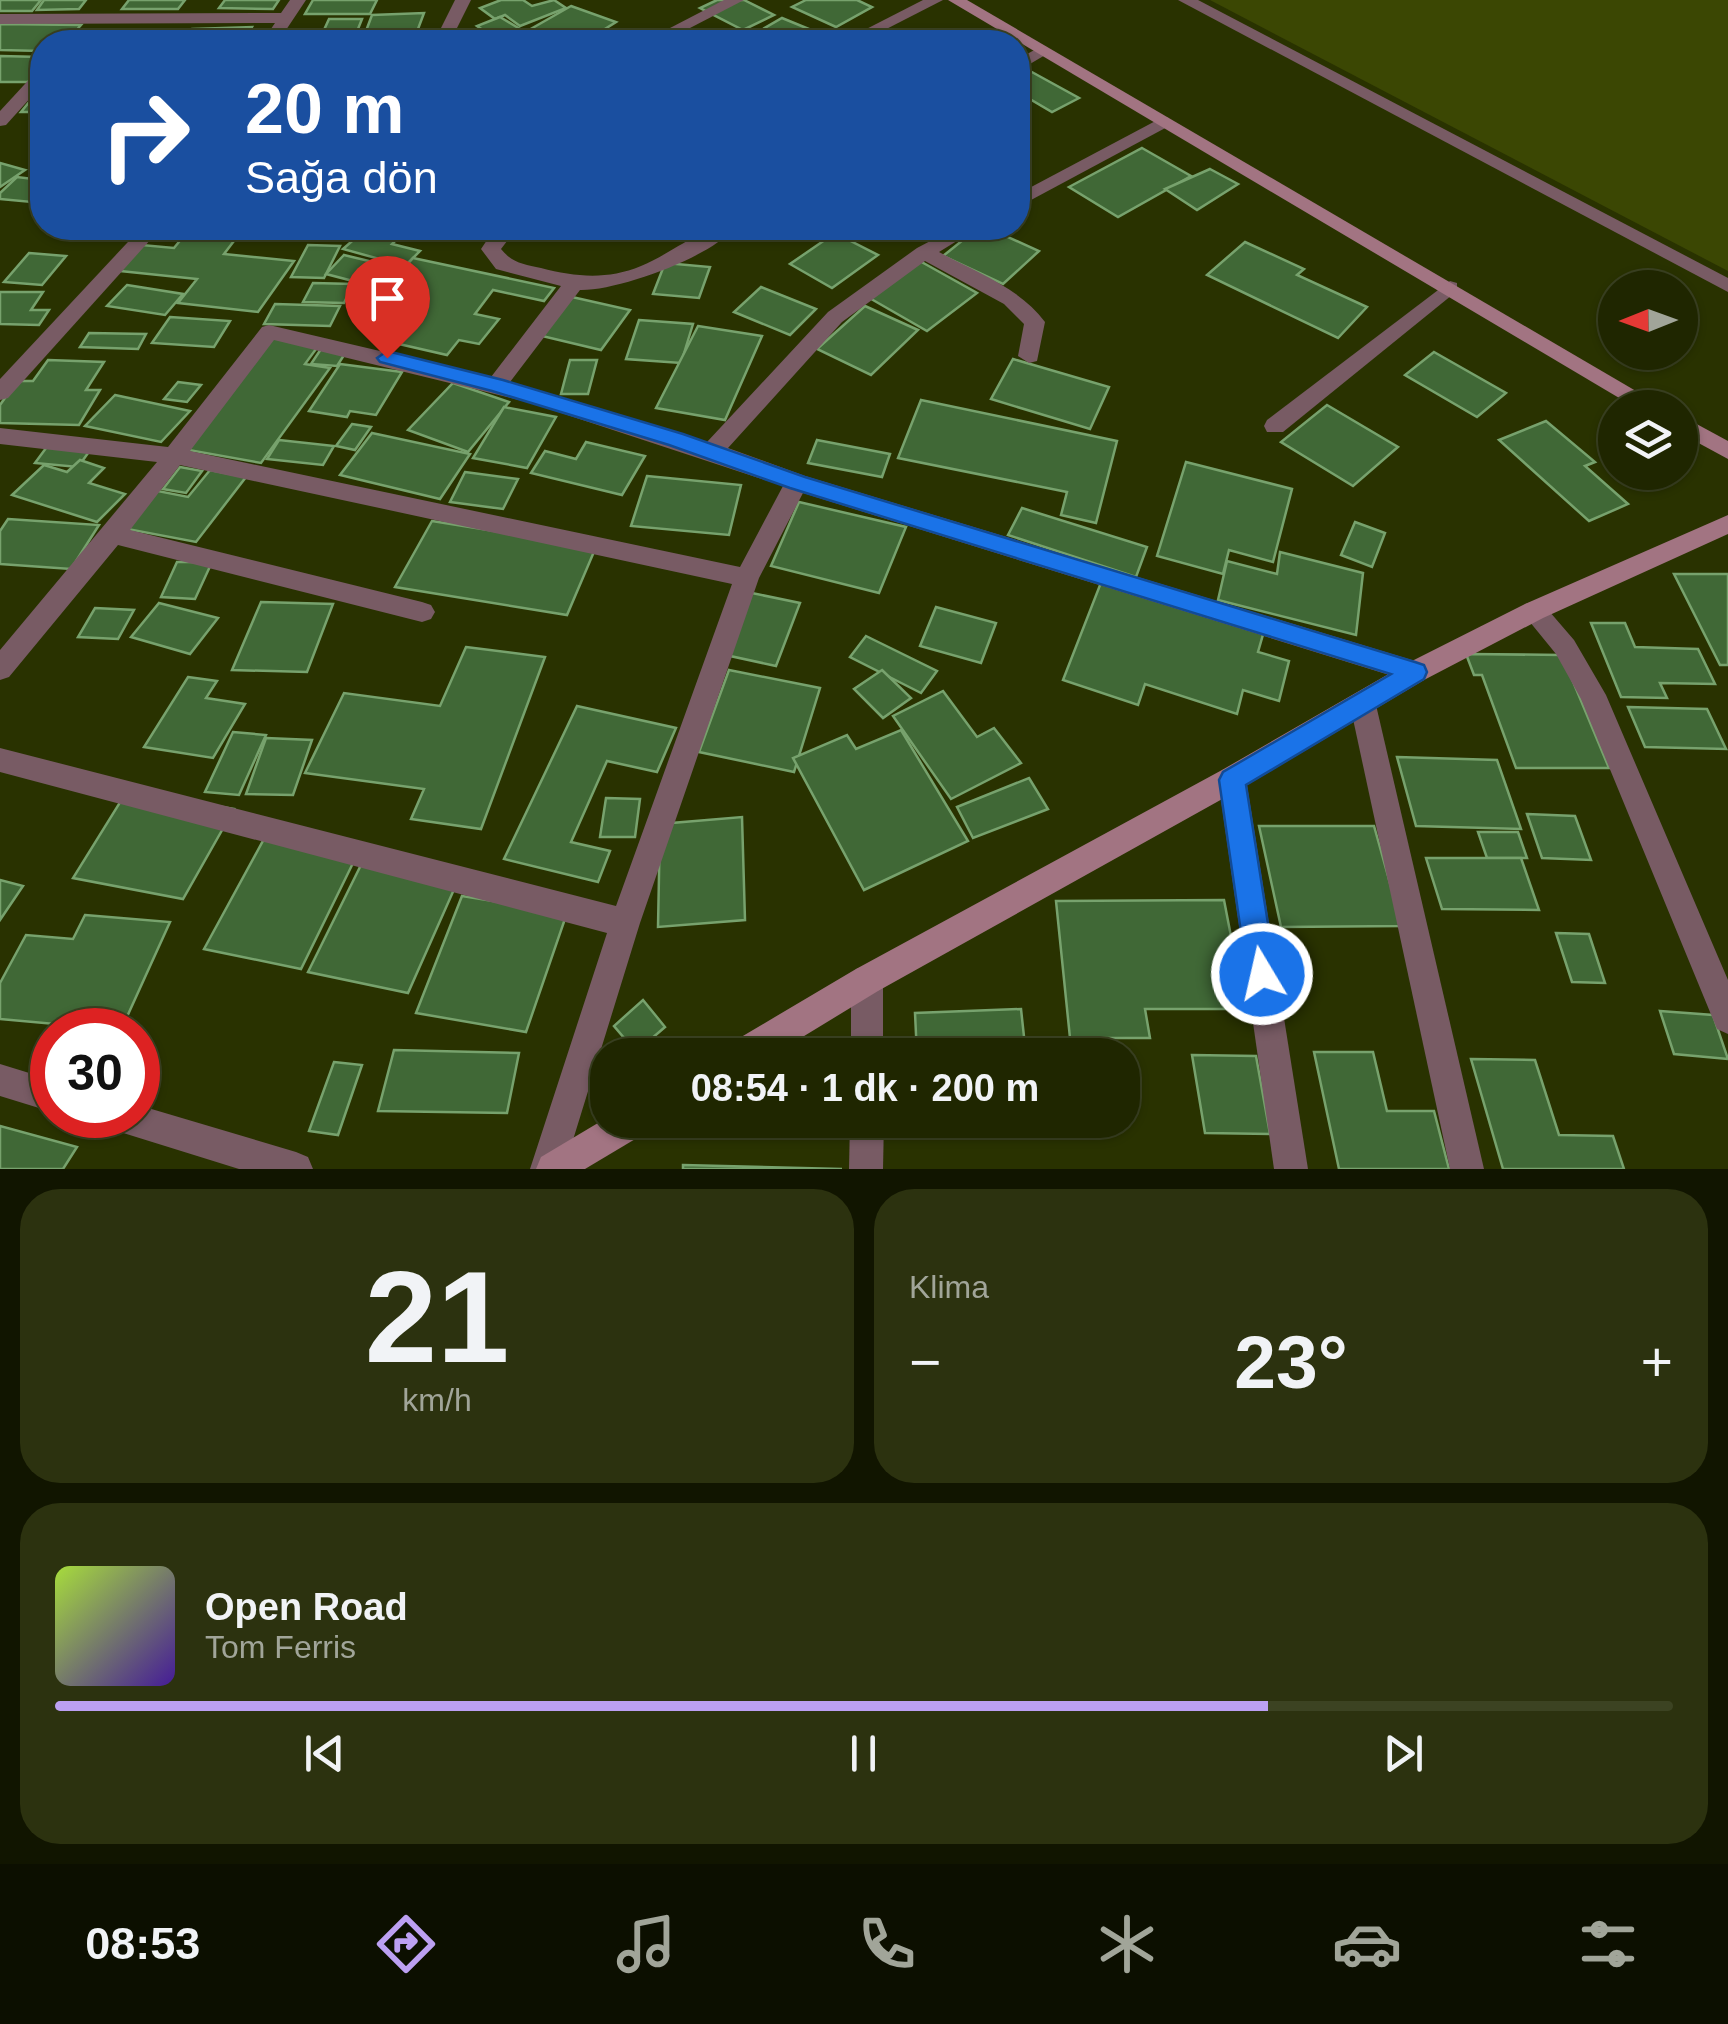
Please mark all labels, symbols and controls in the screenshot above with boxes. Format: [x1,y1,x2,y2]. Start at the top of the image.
icon: right [80,70,210,200]
text: 20 m [245,70,405,148]
text: Sağa dön [245,152,438,203]
pin [345,256,430,359]
north arrow [1598,270,1698,370]
map controls [1598,270,1698,490]
icon: arrive [360,271,415,326]
button: layers [1598,390,1698,490]
position arrow [1210,922,1314,1026]
speed limit sign: 30 [30,1008,160,1138]
text: 08:54 · 1 dk · 200 m [691,1067,1039,1109]
text: 21 [365,1244,509,1390]
text: Klima [909,1269,989,1305]
text: 23° [1234,1320,1348,1404]
text: − [909,1331,941,1393]
text: + [1641,1331,1673,1393]
text: km/h [402,1382,472,1418]
text: Open Road [205,1586,408,1628]
text: Tom Ferris [205,1629,356,1665]
icon: previous [297,1726,352,1781]
icon: pause [836,1726,891,1781]
icon: next [1376,1726,1431,1781]
icon: directions [371,1909,441,1979]
icon: music [611,1909,681,1979]
icon: phone [852,1909,922,1979]
icon: climate [1092,1909,1162,1979]
icon: car [1332,1909,1402,1979]
icon: filters [1573,1909,1643,1979]
text: 08:53 [85,1918,200,1969]

